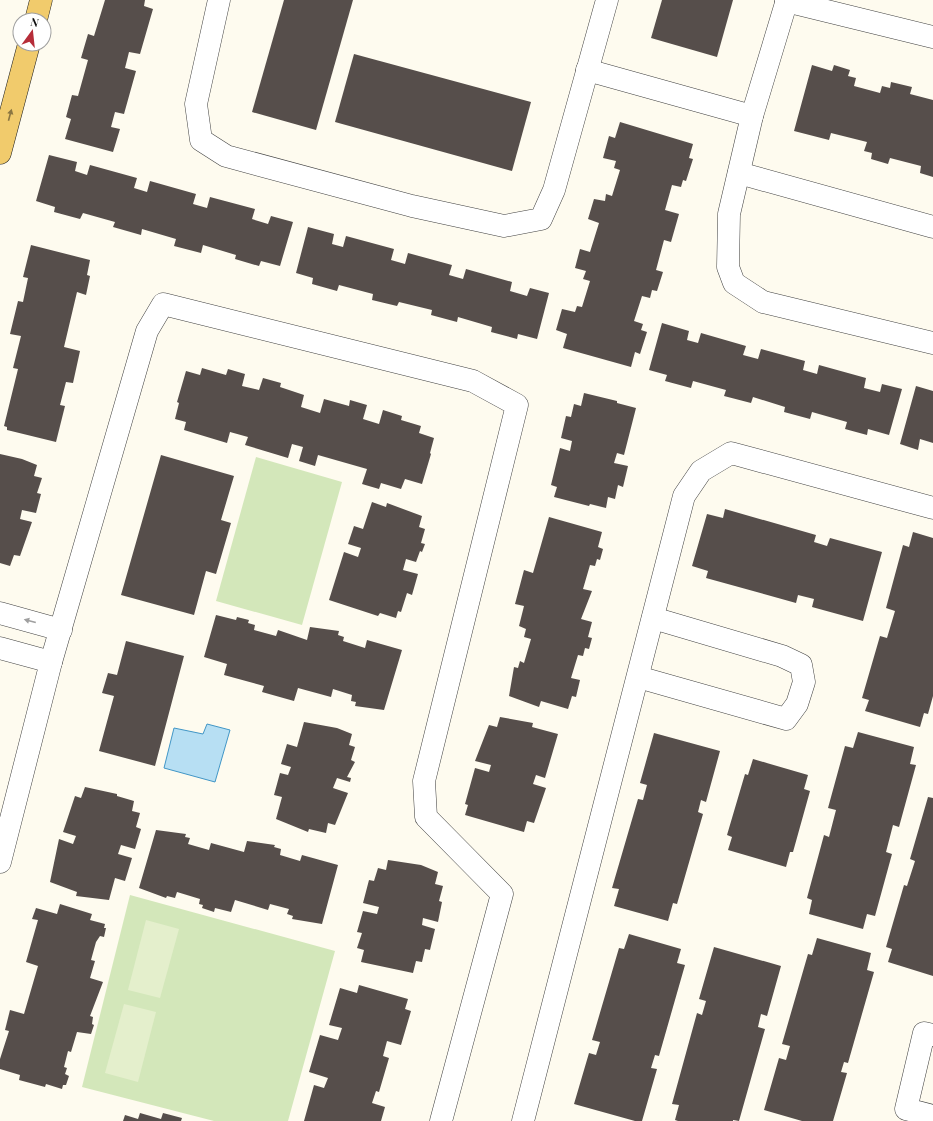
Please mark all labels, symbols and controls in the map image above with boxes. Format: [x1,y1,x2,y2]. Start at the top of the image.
north arrow [12,12,52,52]
text: N [29,14,41,30]
one-way arrow [7,109,13,121]
one-way arrow [24,618,36,624]

